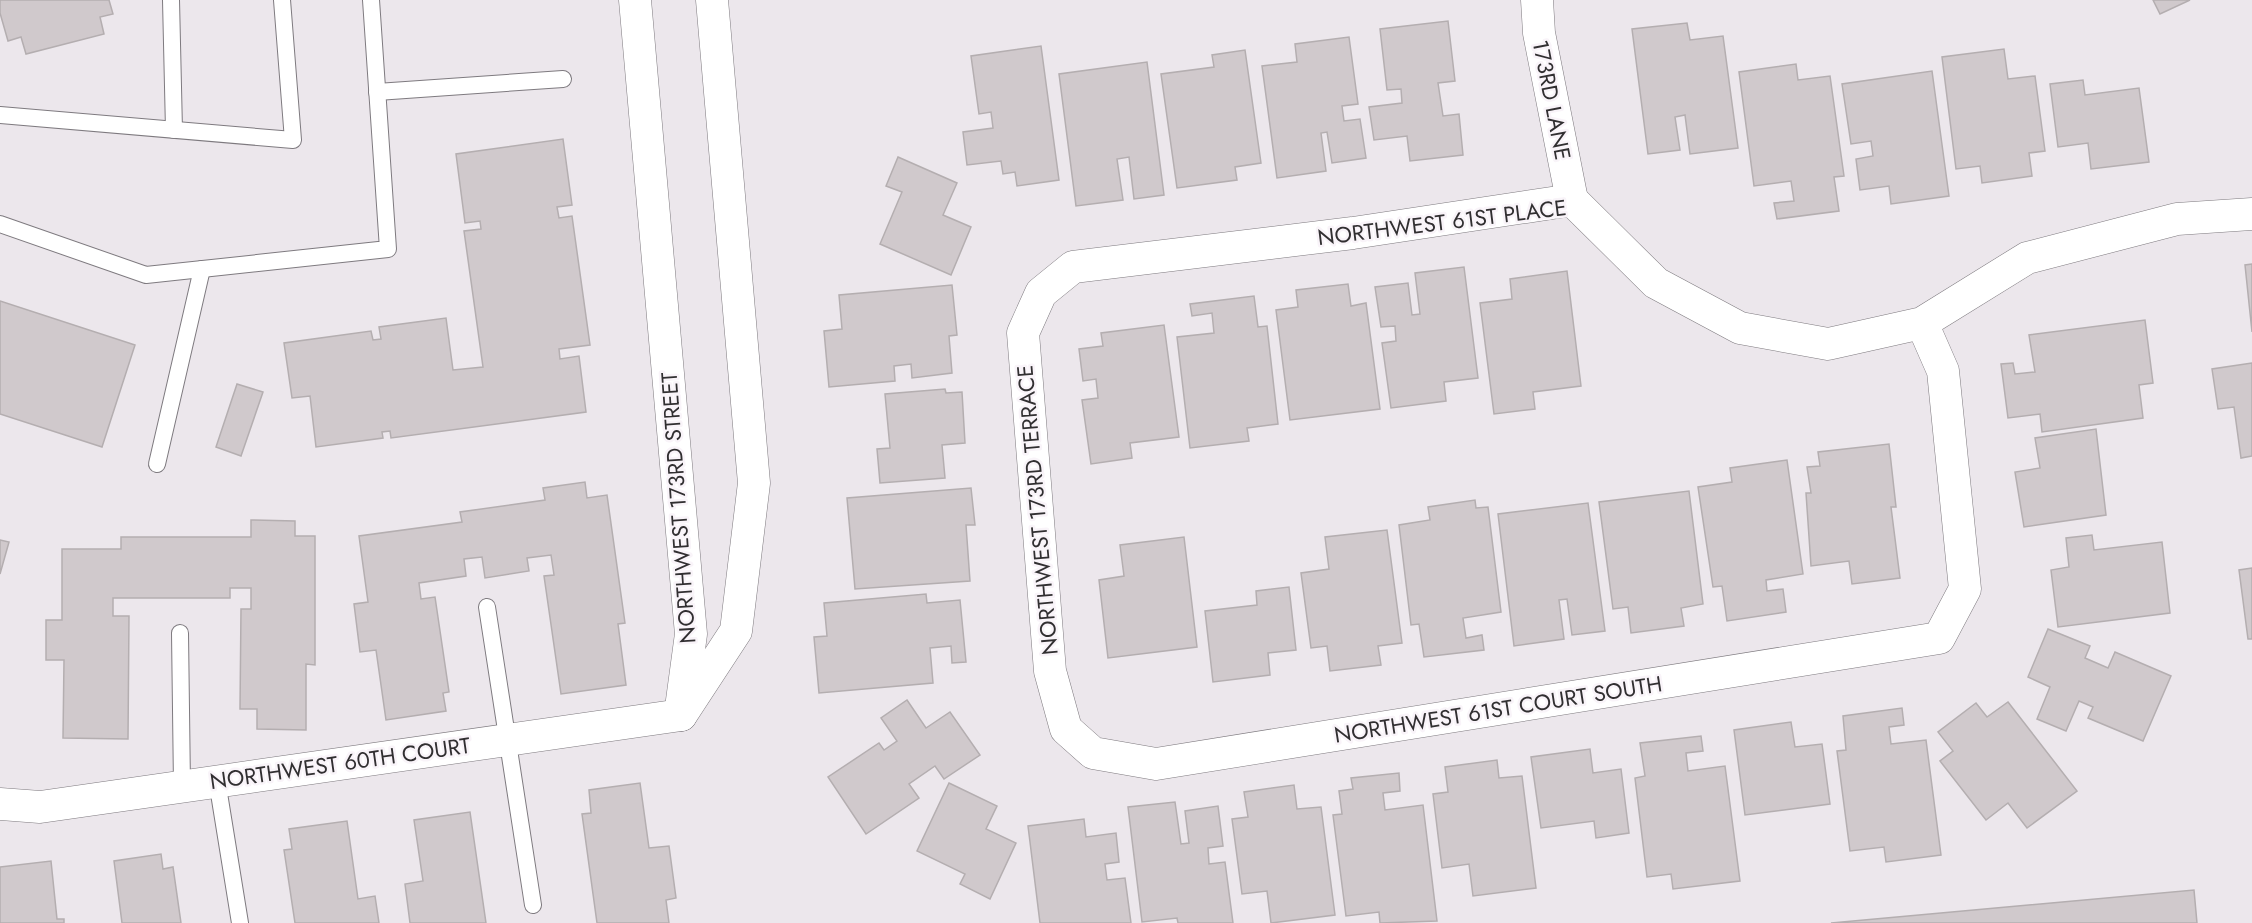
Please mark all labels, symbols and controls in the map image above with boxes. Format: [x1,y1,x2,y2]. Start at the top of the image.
street label: 173RD LANE [1525,37,1579,163]
street label: NORTHWEST 61ST PLACE [1316,191,1568,253]
street label: NORTHWEST 173RD TERRACE [1008,364,1066,656]
street label: NORTHWEST 173RD STREET [653,371,703,645]
street label: NORTHWEST 61ST COURT SOUTH [1332,667,1664,751]
street label: NORTHWEST 60TH COURT [208,729,473,797]

